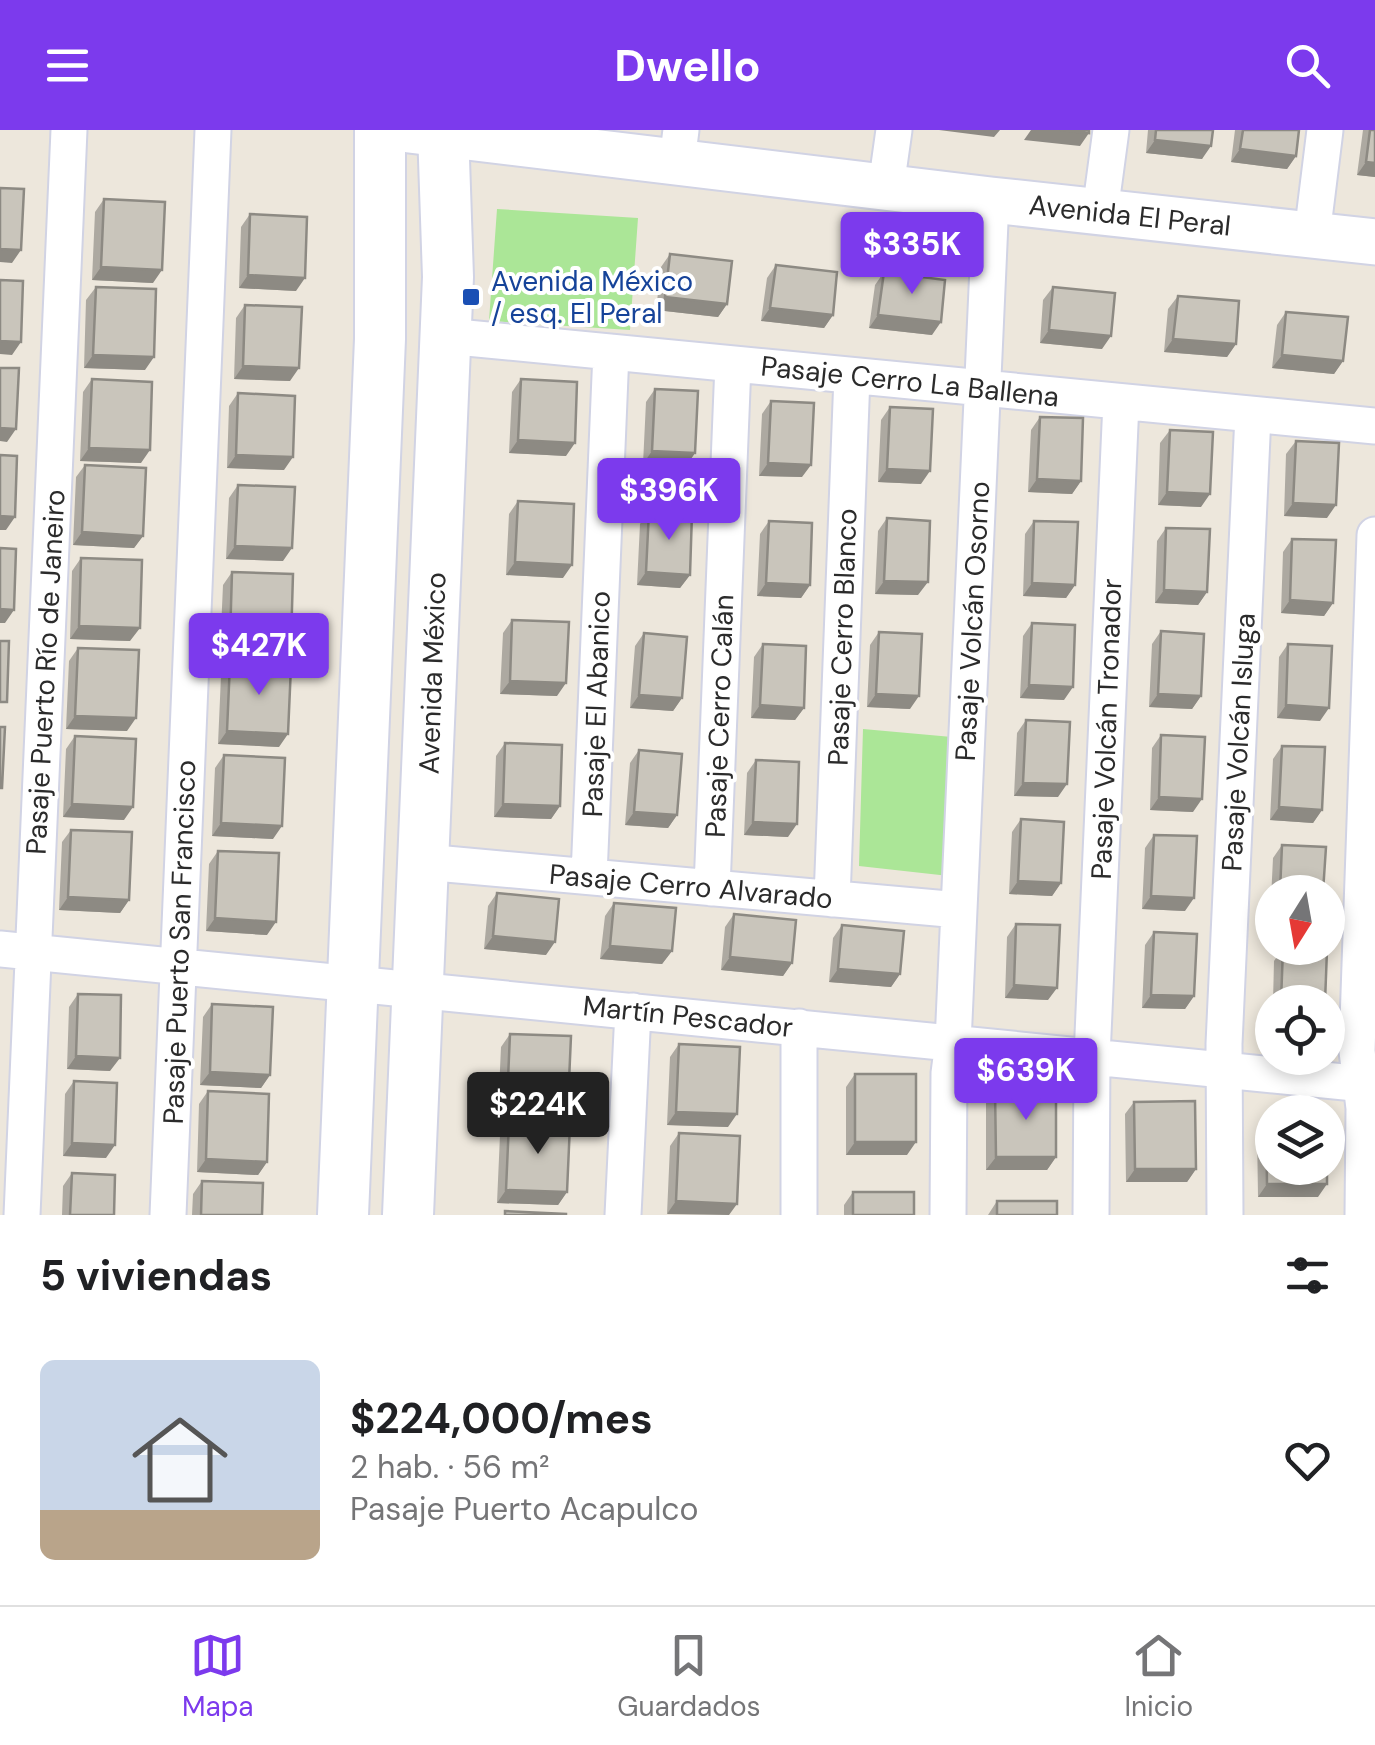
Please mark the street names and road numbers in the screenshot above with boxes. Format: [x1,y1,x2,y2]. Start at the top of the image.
street label: Avenida El Peral [1027,186,1233,244]
street label: Pasaje Cerro La Ballena [759,347,1061,416]
street label: Pasaje Volcán Osorno [947,480,998,762]
street label: Pasaje Puerto Río de Janeiro [17,488,74,856]
street label: Pasaje Cerro Blanco [820,508,865,766]
street label: Avenida México [410,571,455,775]
street label: Pasaje Volcán Tronador [1083,578,1130,880]
street label: Pasaje El Abanico [574,590,619,818]
street label: Pasaje Cerro Calán [697,594,742,838]
street label: Pasaje Volcán Isluga [1213,612,1264,872]
street label: Pasaje Puerto San Francisco [155,759,204,1125]
street label: Pasaje Cerro Alvarado [548,856,834,917]
street label: Martín Pescador [581,987,795,1046]

